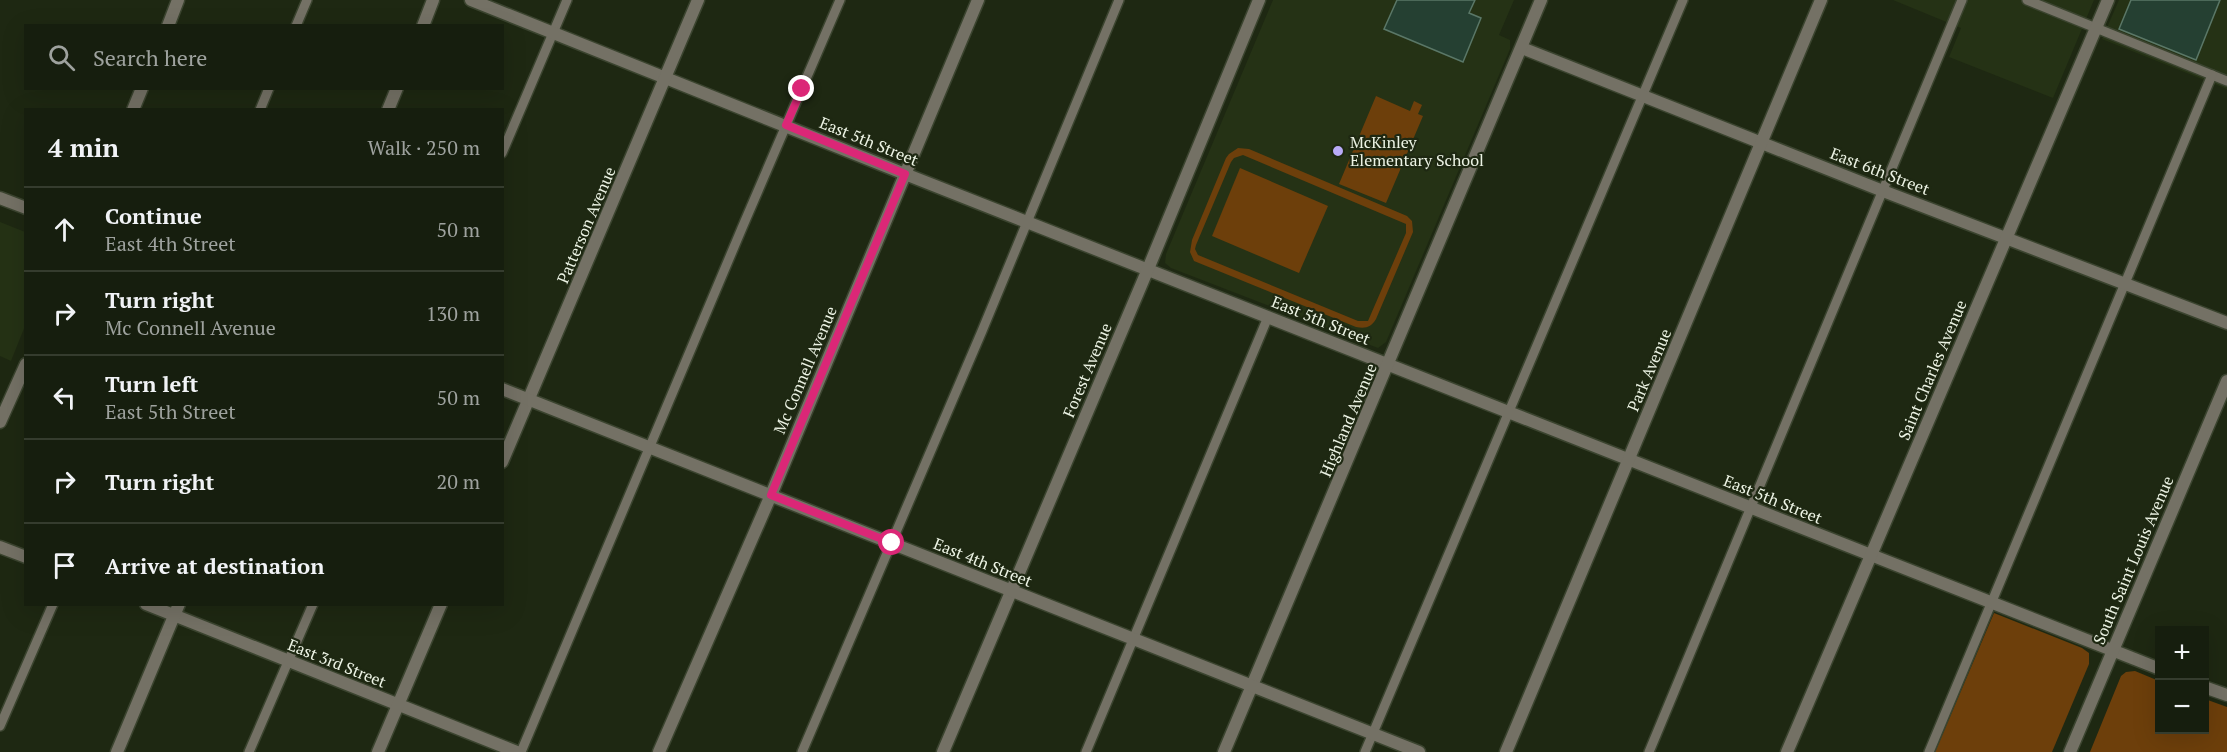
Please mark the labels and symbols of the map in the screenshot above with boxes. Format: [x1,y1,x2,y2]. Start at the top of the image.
route end [788,75,814,101]
street label: East 5th Street [816,111,922,171]
place label: McKinley Elementary School [1350,131,1484,171]
street label: East 6th Street [1827,142,1933,200]
marker: McKinley Elementary School [1331,144,1345,158]
street label: Patterson Avenue [551,163,621,287]
street label: East 5th Street [1268,290,1374,350]
street label: Saint Charles Avenue [1892,296,1972,444]
street label: Mc Connell Avenue [768,303,842,437]
street label: Forest Avenue [1057,319,1117,421]
street label: Park Avenue [1622,325,1676,415]
street label: Highland Avenue [1314,360,1382,480]
street label: East 5th Street [1720,469,1826,529]
street label: South Saint Louis Avenue [2087,472,2179,648]
route start [878,529,904,555]
street label: East 4th Street [930,532,1036,592]
street label: East 3rd Street [285,633,390,693]

